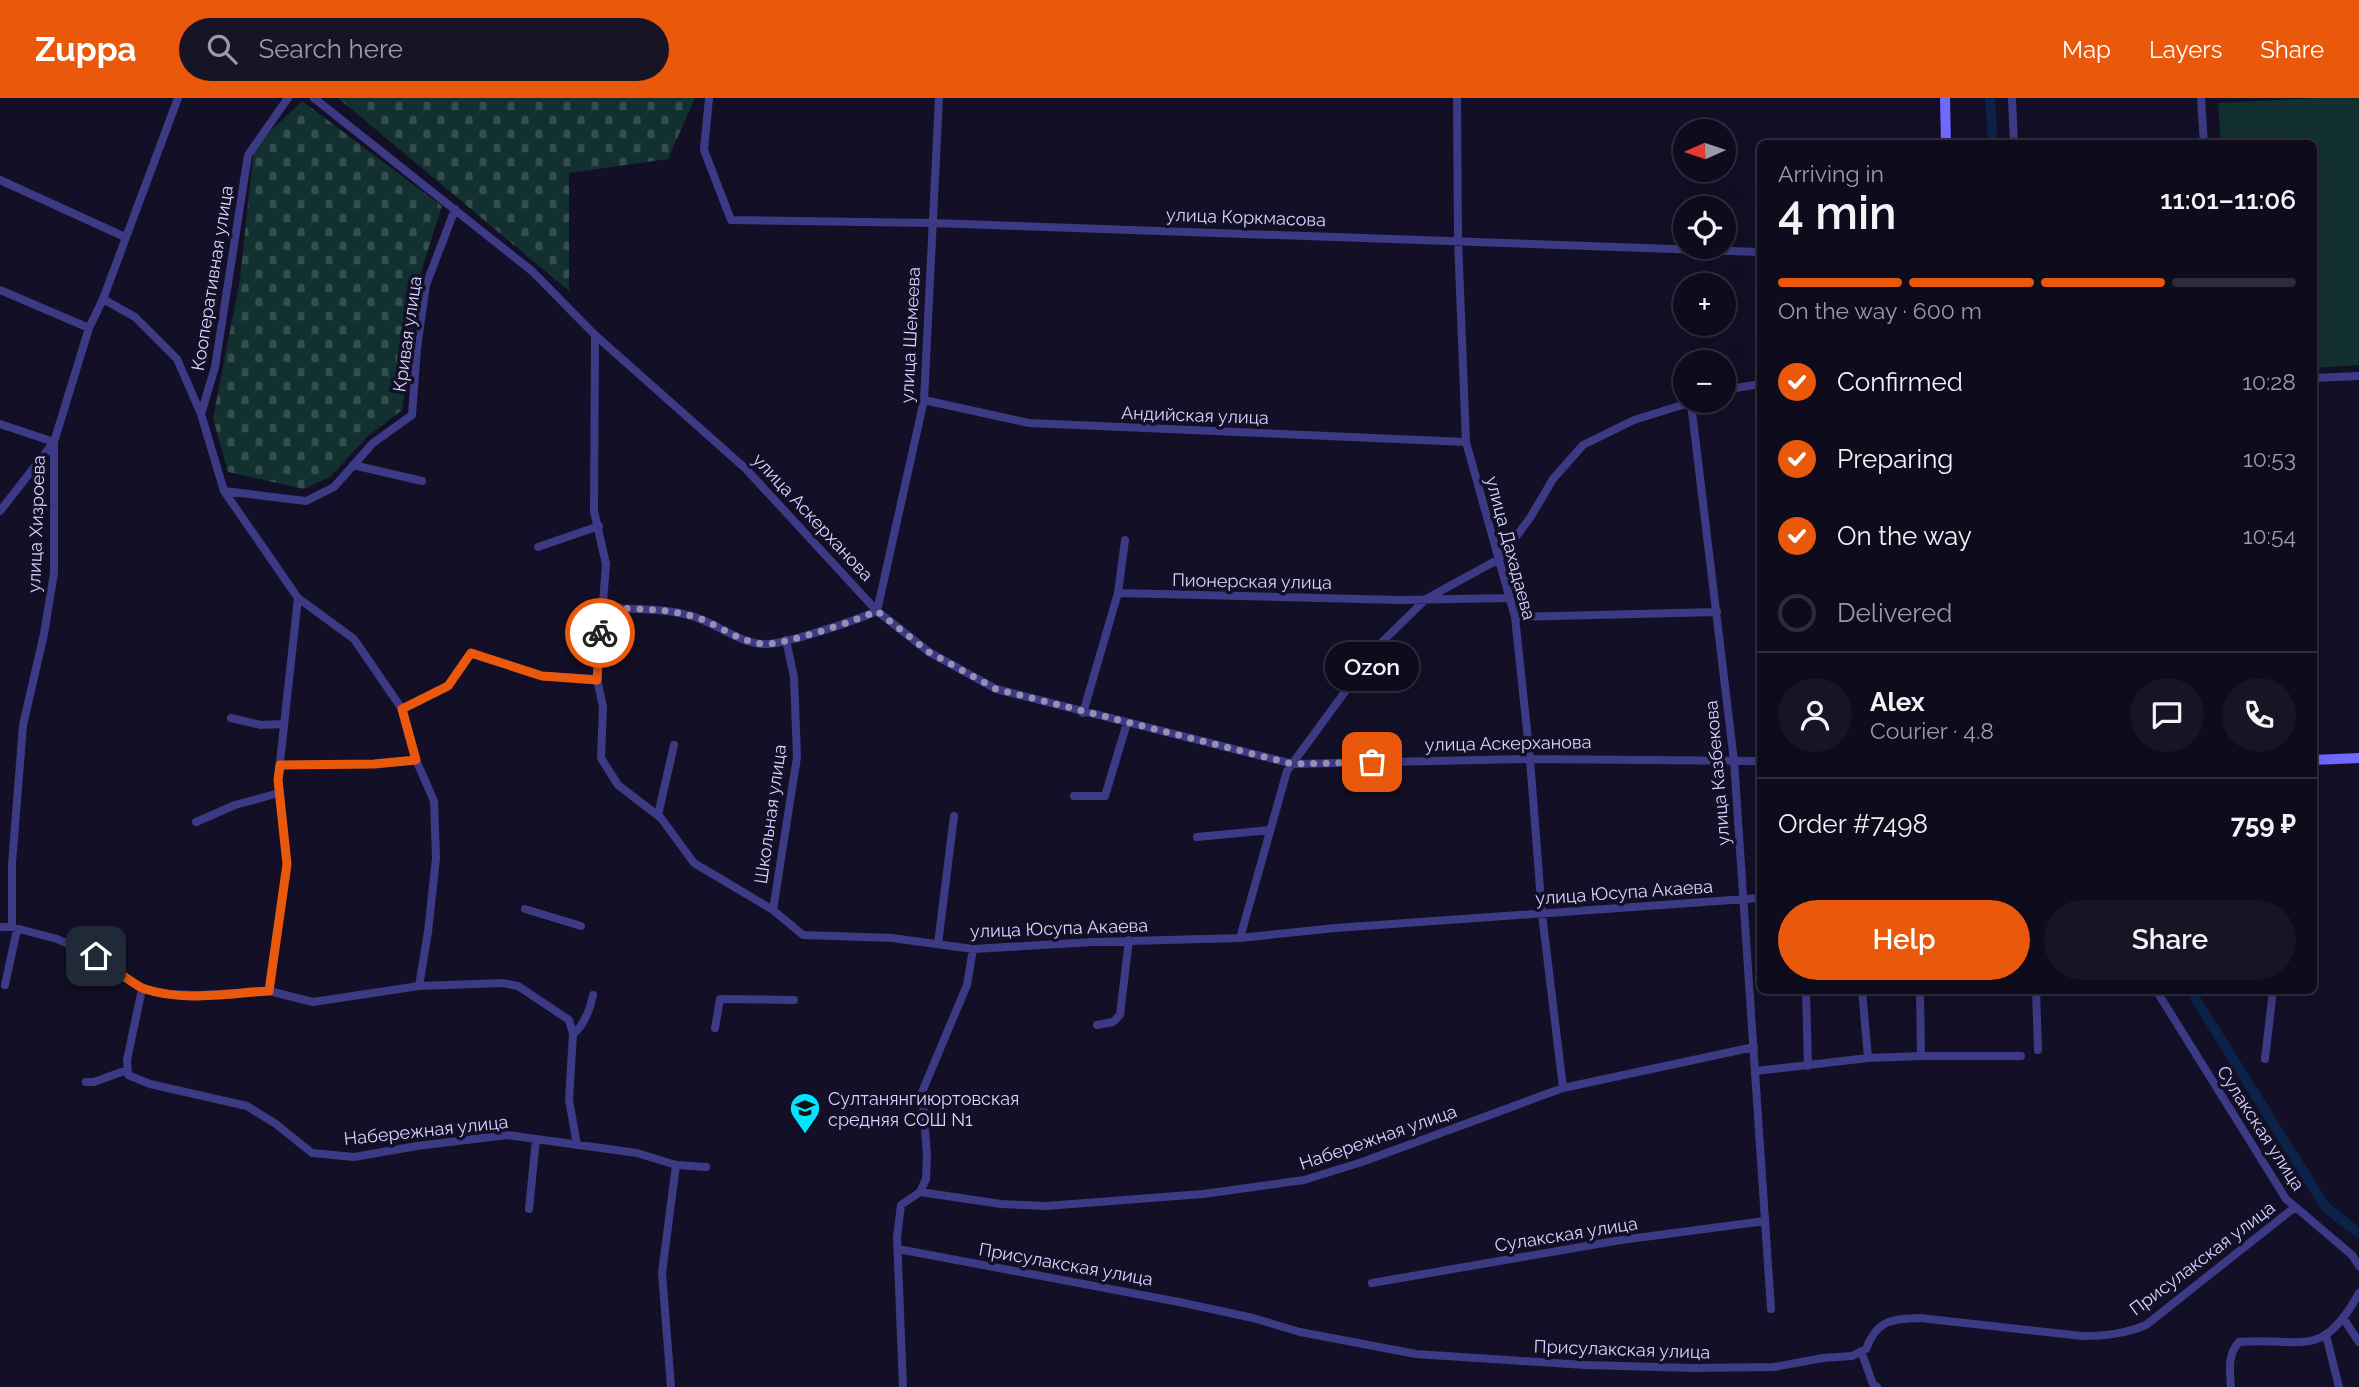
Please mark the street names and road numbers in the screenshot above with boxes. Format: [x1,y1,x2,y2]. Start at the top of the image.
street label: Кооперативная улица [187,184,237,372]
street label: улица Коркмасова [1166,204,1326,230]
street label: улица Шемеева [896,266,924,404]
street label: Кривая улица [388,275,426,393]
street label: Андийская улица [1121,402,1269,428]
street label: улица Аскерханова [748,449,878,585]
street label: улица Хизроева [23,455,49,593]
street label: улица Дахадаева [1482,474,1540,622]
street label: Пионерская улица [1172,569,1332,593]
street label: улица Казбекова [1700,700,1734,846]
street label: улица Аскерханова [1424,731,1592,755]
street label: Школьная улица [750,743,790,885]
street label: улица Юсупа Акаева [1534,875,1714,909]
street label: улица Юсупа Акаева [970,914,1148,942]
street label: Сулакская улица [2213,1062,2309,1194]
street label: Набережная улица [1297,1100,1459,1174]
street label: Набережная улица [343,1111,509,1149]
street label: Присулакская улица [2125,1197,2279,1319]
street label: Сулакская улица [1493,1212,1639,1256]
street label: Присулакская улица [977,1238,1155,1290]
street label: Присулакская улица [1533,1335,1711,1363]

